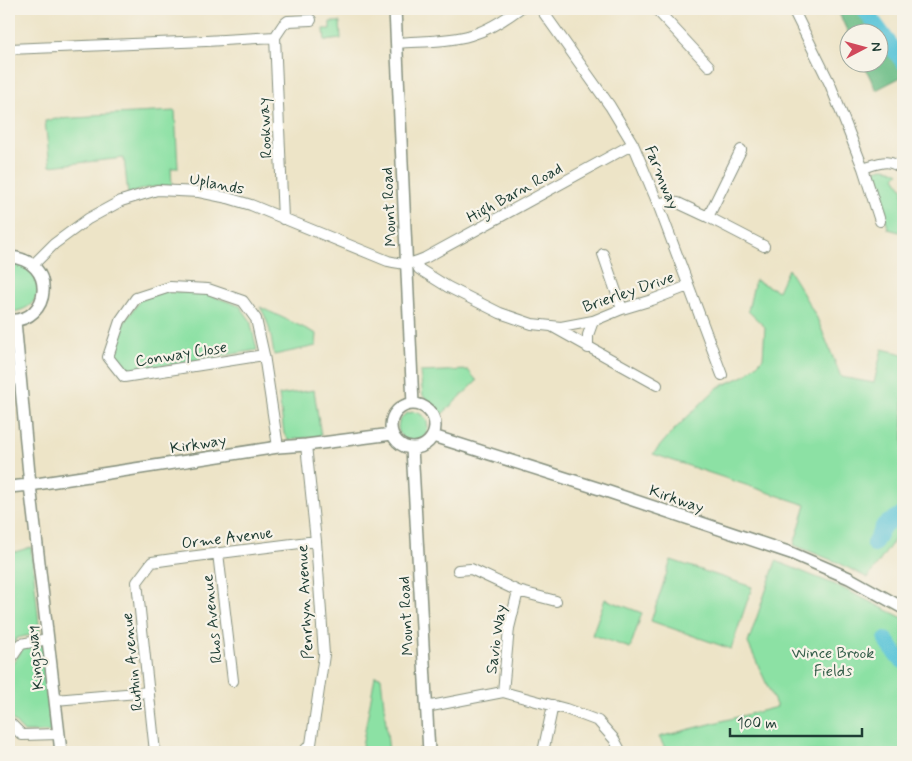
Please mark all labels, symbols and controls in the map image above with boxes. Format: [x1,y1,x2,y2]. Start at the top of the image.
north arrow [840,22,890,72]
text: N [866,41,885,52]
street label: Rookway [253,97,278,159]
street label: Farmway [639,143,684,213]
street label: High Barn Road [463,158,567,229]
street label: Mount Road [377,167,402,247]
street label: Uplands [188,169,246,200]
street label: Brierley Drive [580,267,677,318]
street label: Conway Close [134,337,229,372]
street label: Kirkway [169,430,228,459]
street label: Kirkway [646,480,707,519]
street label: Orme Avenue [180,522,274,555]
street label: Penrhyn Avenue [292,544,319,660]
street label: Rhos Avenue [197,573,228,664]
street label: Mount Road [394,576,419,656]
street label: Savio Way [481,603,512,675]
street label: Ruthin Avenue [117,612,148,712]
street label: Kingsway [22,624,50,691]
park label: Wince Brook Fields [792,643,874,682]
scale bar [730,706,862,738]
text: 100 m [737,714,777,734]

